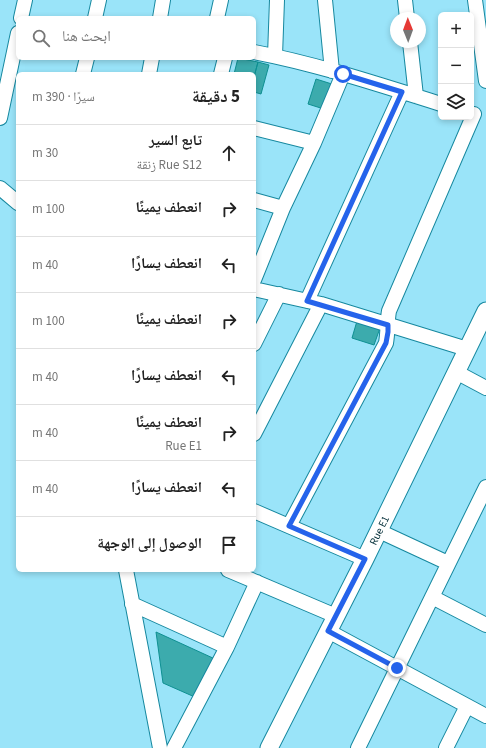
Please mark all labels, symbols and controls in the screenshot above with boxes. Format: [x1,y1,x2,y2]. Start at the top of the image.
north arrow [390,12,426,48]
map controls [438,12,474,120]
button: + [438,12,474,48]
search box [16,16,256,60]
text: ابحث هنا [62,26,111,47]
icon: search [30,27,52,49]
button: − [438,48,474,84]
route start [334,65,352,83]
button: layers [438,84,474,120]
text: 5 دقيقة [192,85,240,109]
text: سيرًا · 390 m [32,88,95,106]
text: تابع السير [149,130,202,151]
icon: ahead [218,142,240,164]
text: 30 m [32,144,58,162]
text: Rue S12 زنقة [137,156,202,174]
text: انعطف يمينًا [135,197,202,218]
icon: right [218,198,240,220]
text: 100 m [32,200,65,218]
text: انعطف يسارًا [131,253,202,274]
icon: left [218,254,240,276]
text: 40 m [32,256,58,274]
text: انعطف يمينًا [135,309,202,330]
icon: right [218,310,240,332]
text: 100 m [32,312,65,330]
text: انعطف يسارًا [131,365,202,386]
icon: left [218,366,240,388]
text: 40 m [32,368,58,386]
text: انعطف يمينًا [135,412,202,433]
icon: right [218,422,240,444]
text: 40 m [32,424,58,442]
text: Rue E1 [165,437,202,455]
text: انعطف يسارًا [131,477,202,498]
icon: left [218,478,240,500]
text: 40 m [32,480,58,498]
street label: Rue E1 [366,513,393,548]
text: الوصول إلى الوجهة [97,533,202,554]
icon: arrive [218,534,240,556]
route end [388,659,406,677]

